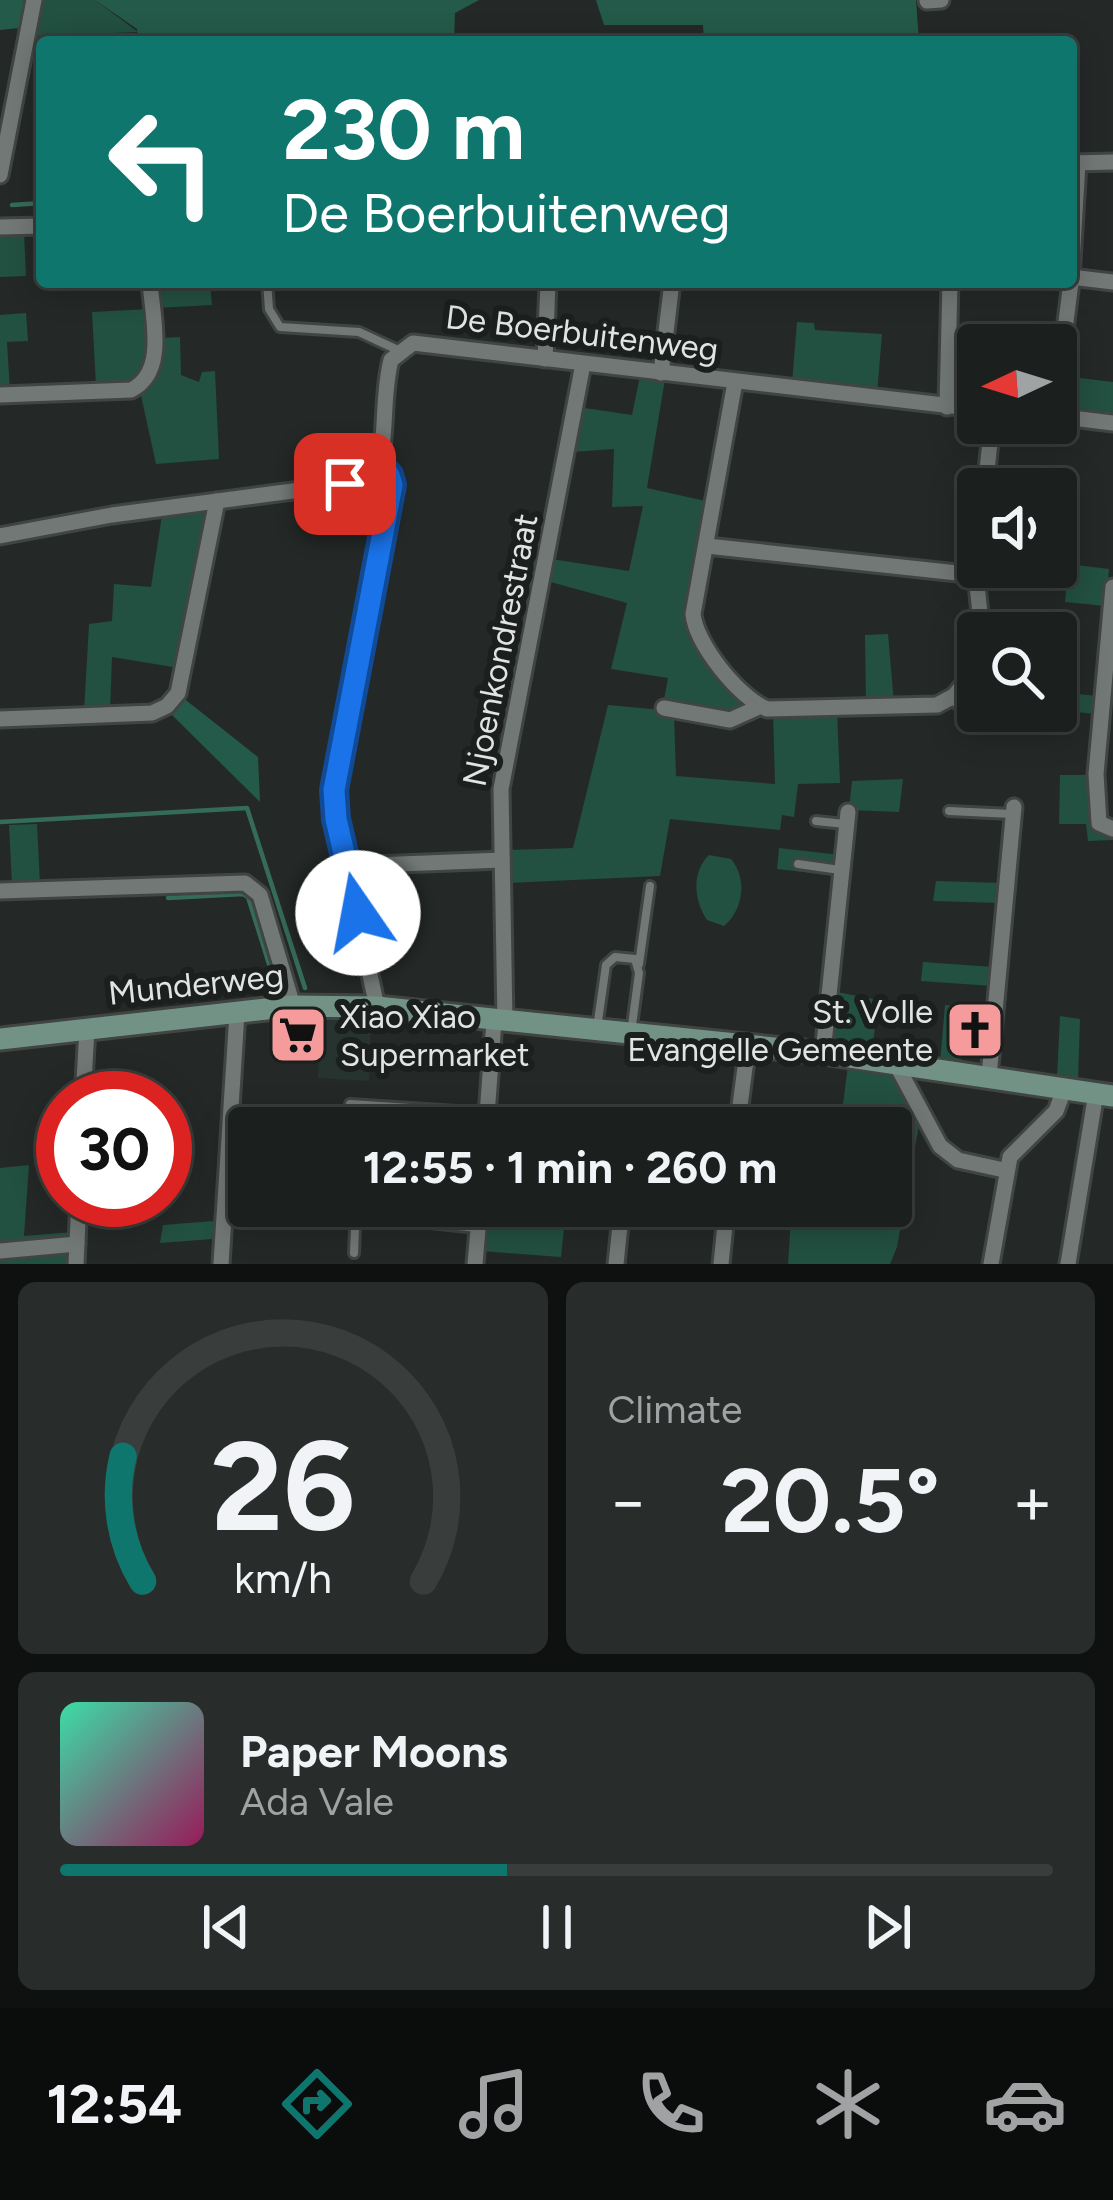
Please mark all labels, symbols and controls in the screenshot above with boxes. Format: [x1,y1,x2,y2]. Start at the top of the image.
text: 230 m [282,79,525,180]
icon: left [84,84,240,240]
text: De Boerbuitenweg [282,181,731,246]
street label: De Boerbuitenweg [444,297,720,369]
north arrow [957,324,1077,444]
map controls [957,324,1077,732]
pin [294,433,396,535]
icon: arrive [312,451,378,517]
button: sound [957,468,1077,588]
street label: Njoenkondrestraat [454,510,546,790]
button: search [957,612,1077,732]
position arrow [295,850,421,976]
street label: Munderweg [106,955,286,1013]
place label: St. Volle Evangelle Gemeente [627,992,933,1069]
place label: Xiao Xiao Supermarket [340,997,530,1074]
church icon: St. Volle Evangelle Gemeente [944,999,1006,1061]
supermarket icon: Xiao Xiao Supermarket [267,1004,329,1066]
speed limit sign: 30 [36,1071,192,1227]
text: 12:55 · 1 min · 260 m [363,1140,777,1194]
text: Climate [608,1386,742,1433]
text: 26 [210,1411,355,1561]
text: 20.5° [721,1446,940,1555]
text: − [608,1461,649,1541]
text: + [1012,1461,1053,1541]
text: km/h [234,1552,332,1604]
text: Paper Moons [240,1724,508,1778]
text: Ada Vale [240,1778,394,1825]
icon: previous [193,1894,259,1960]
icon: pause [524,1894,590,1960]
icon: next [855,1894,921,1960]
icon: directions [275,2062,359,2146]
icon: music [452,2062,536,2146]
icon: phone [629,2062,713,2146]
icon: climate [806,2062,890,2146]
icon: car [983,2062,1067,2146]
text: 12:54 [46,2072,182,2137]

